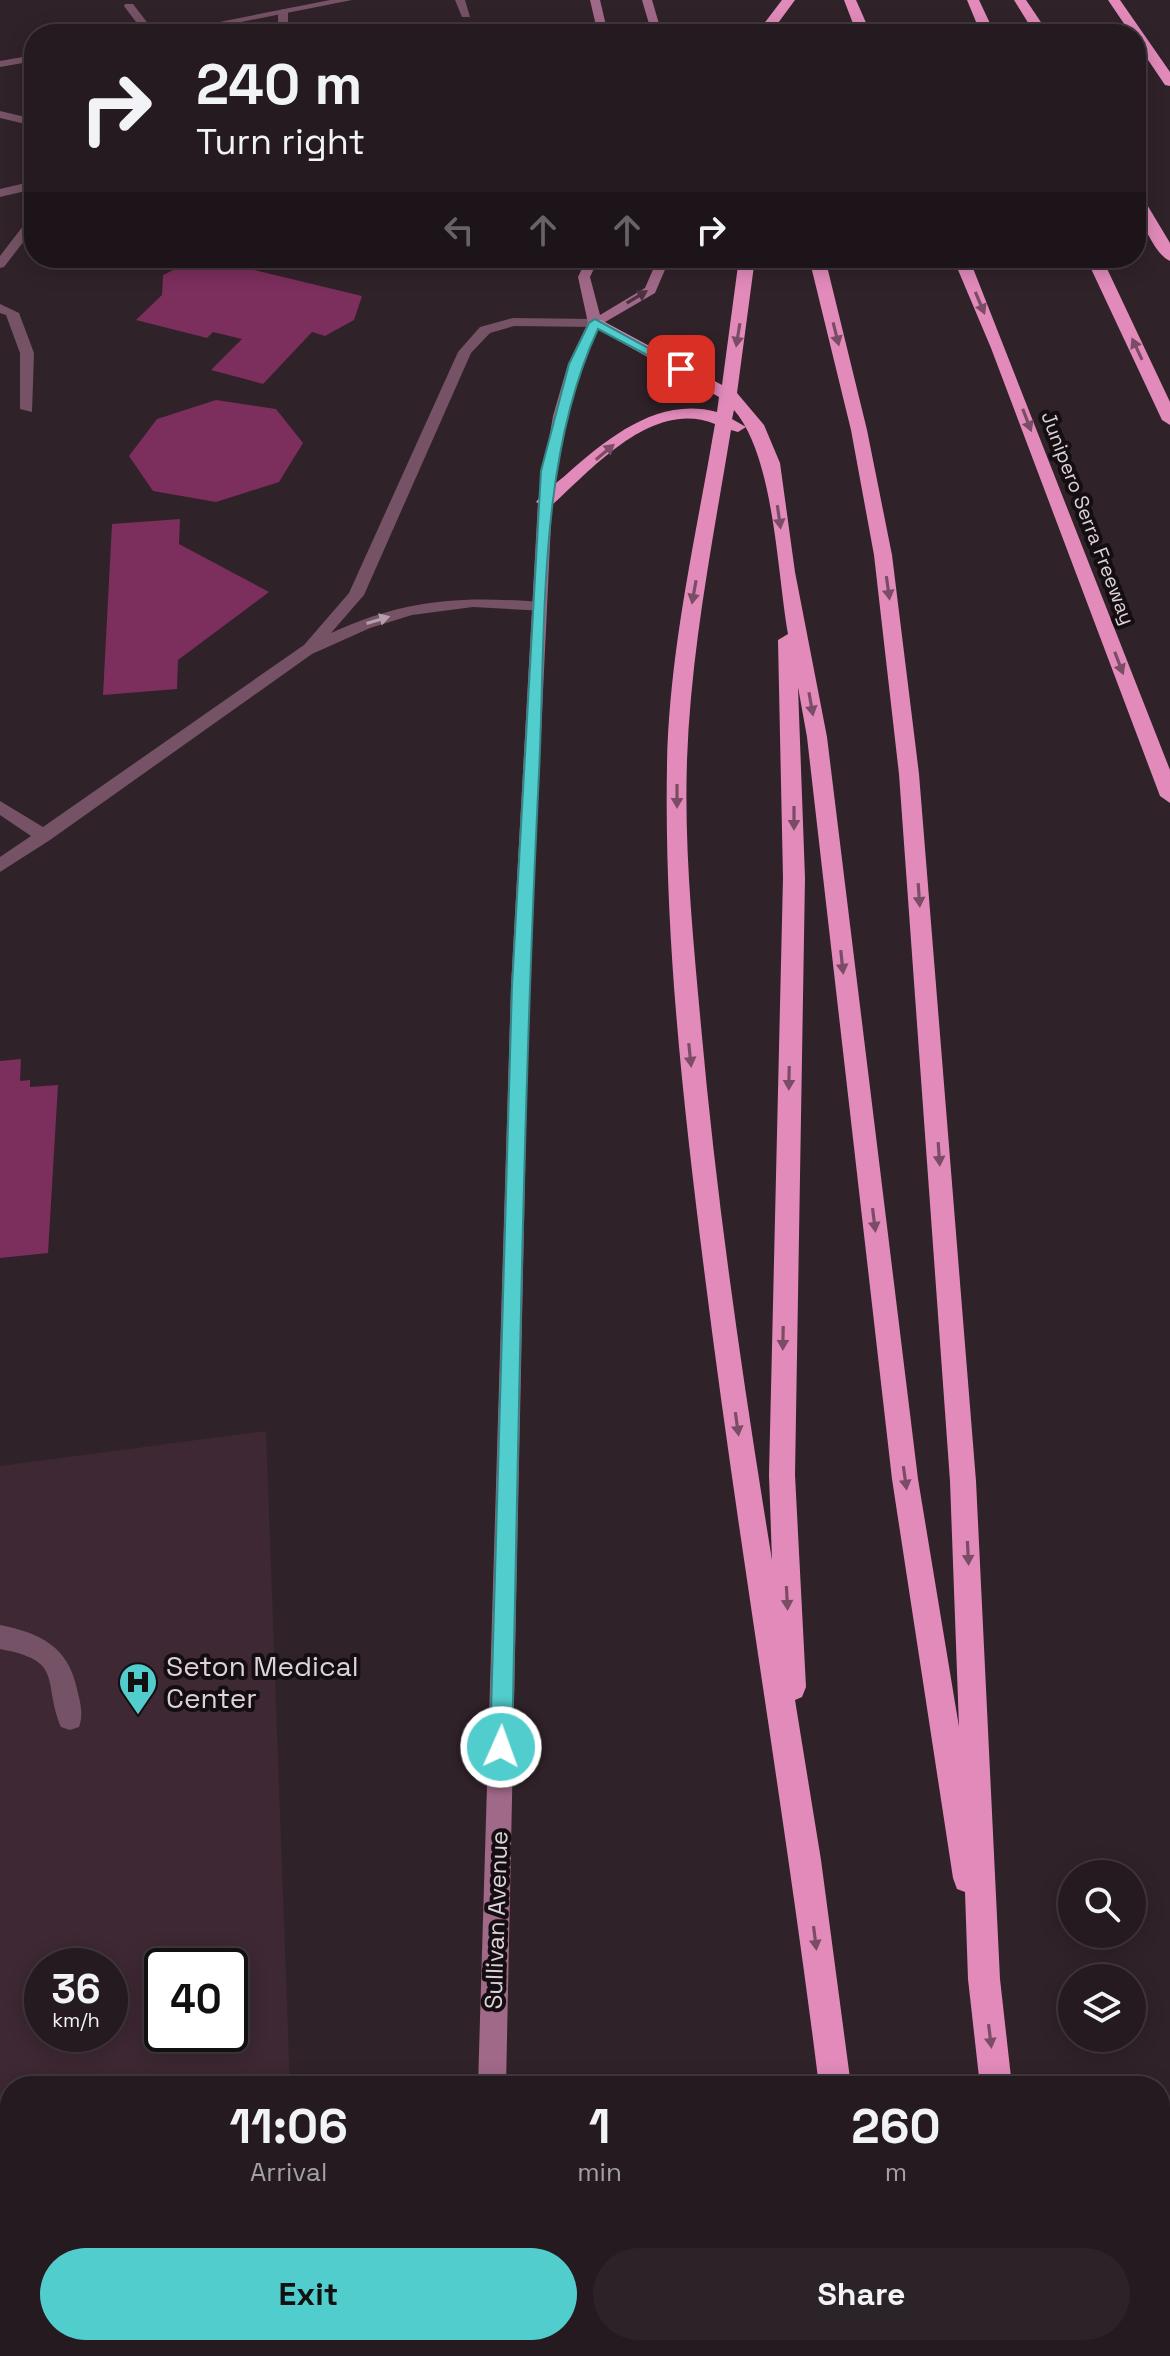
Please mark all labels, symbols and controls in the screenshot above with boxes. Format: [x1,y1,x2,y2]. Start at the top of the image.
text: 240 m [196,49,362,120]
icon: right [64,56,168,160]
text: Turn right [196,119,365,165]
icon: left [437,208,481,252]
icon: ahead [521,208,565,252]
icon: ahead [605,208,649,252]
icon: right [689,208,733,252]
one-way arrow [626,290,648,304]
one-way arrow [973,291,986,315]
one-way arrow [830,321,842,346]
one-way arrow [731,323,743,348]
pin [647,335,715,403]
one-way arrow [1130,337,1144,361]
icon: arrive [659,347,703,391]
one-way arrow [1021,408,1034,432]
street label: Junipero Serra Freeway [1035,408,1141,628]
one-way arrow [594,444,614,461]
one-way arrow [773,505,786,530]
one-way arrow [881,576,894,601]
one-way arrow [688,580,700,605]
one-way arrow [367,613,391,626]
one-way arrow [1113,651,1126,675]
one-way arrow [805,691,817,716]
one-way arrow [671,784,683,809]
one-way arrow [788,806,800,831]
one-way arrow [913,883,926,908]
one-way arrow [836,950,849,975]
one-way arrow [684,1043,697,1068]
one-way arrow [783,1066,795,1091]
one-way arrow [932,1142,945,1167]
one-way arrow [867,1208,880,1233]
one-way arrow [777,1326,790,1351]
one-way arrow [731,1412,744,1437]
one-way arrow [899,1466,912,1491]
one-way arrow [961,1541,974,1566]
one-way arrow [780,1586,793,1611]
place label: Seton Medical Center [166,1648,359,1716]
hospital icon: Seton Medical Center [117,1661,159,1716]
position arrow [459,1705,543,1789]
street label: Sullivan Avenue [477,1830,515,2010]
map controls [1058,1860,1146,2052]
button: search [1058,1860,1146,1948]
one-way arrow [809,1926,822,1951]
speed limit sign: 40 [144,1948,248,2052]
text: 36 [51,1964,101,2015]
button: layers [1058,1964,1146,2052]
text: km/h [52,2007,100,2033]
one-way arrow [984,2024,997,2049]
text: 11:06 [229,2096,348,2157]
text: 1 [589,2096,610,2157]
text: 260 [851,2096,941,2157]
text: Arrival [250,2155,327,2189]
text: min [577,2155,622,2189]
text: m [885,2155,907,2189]
button: Exit [40,2248,577,2340]
button: Share [593,2248,1130,2340]

